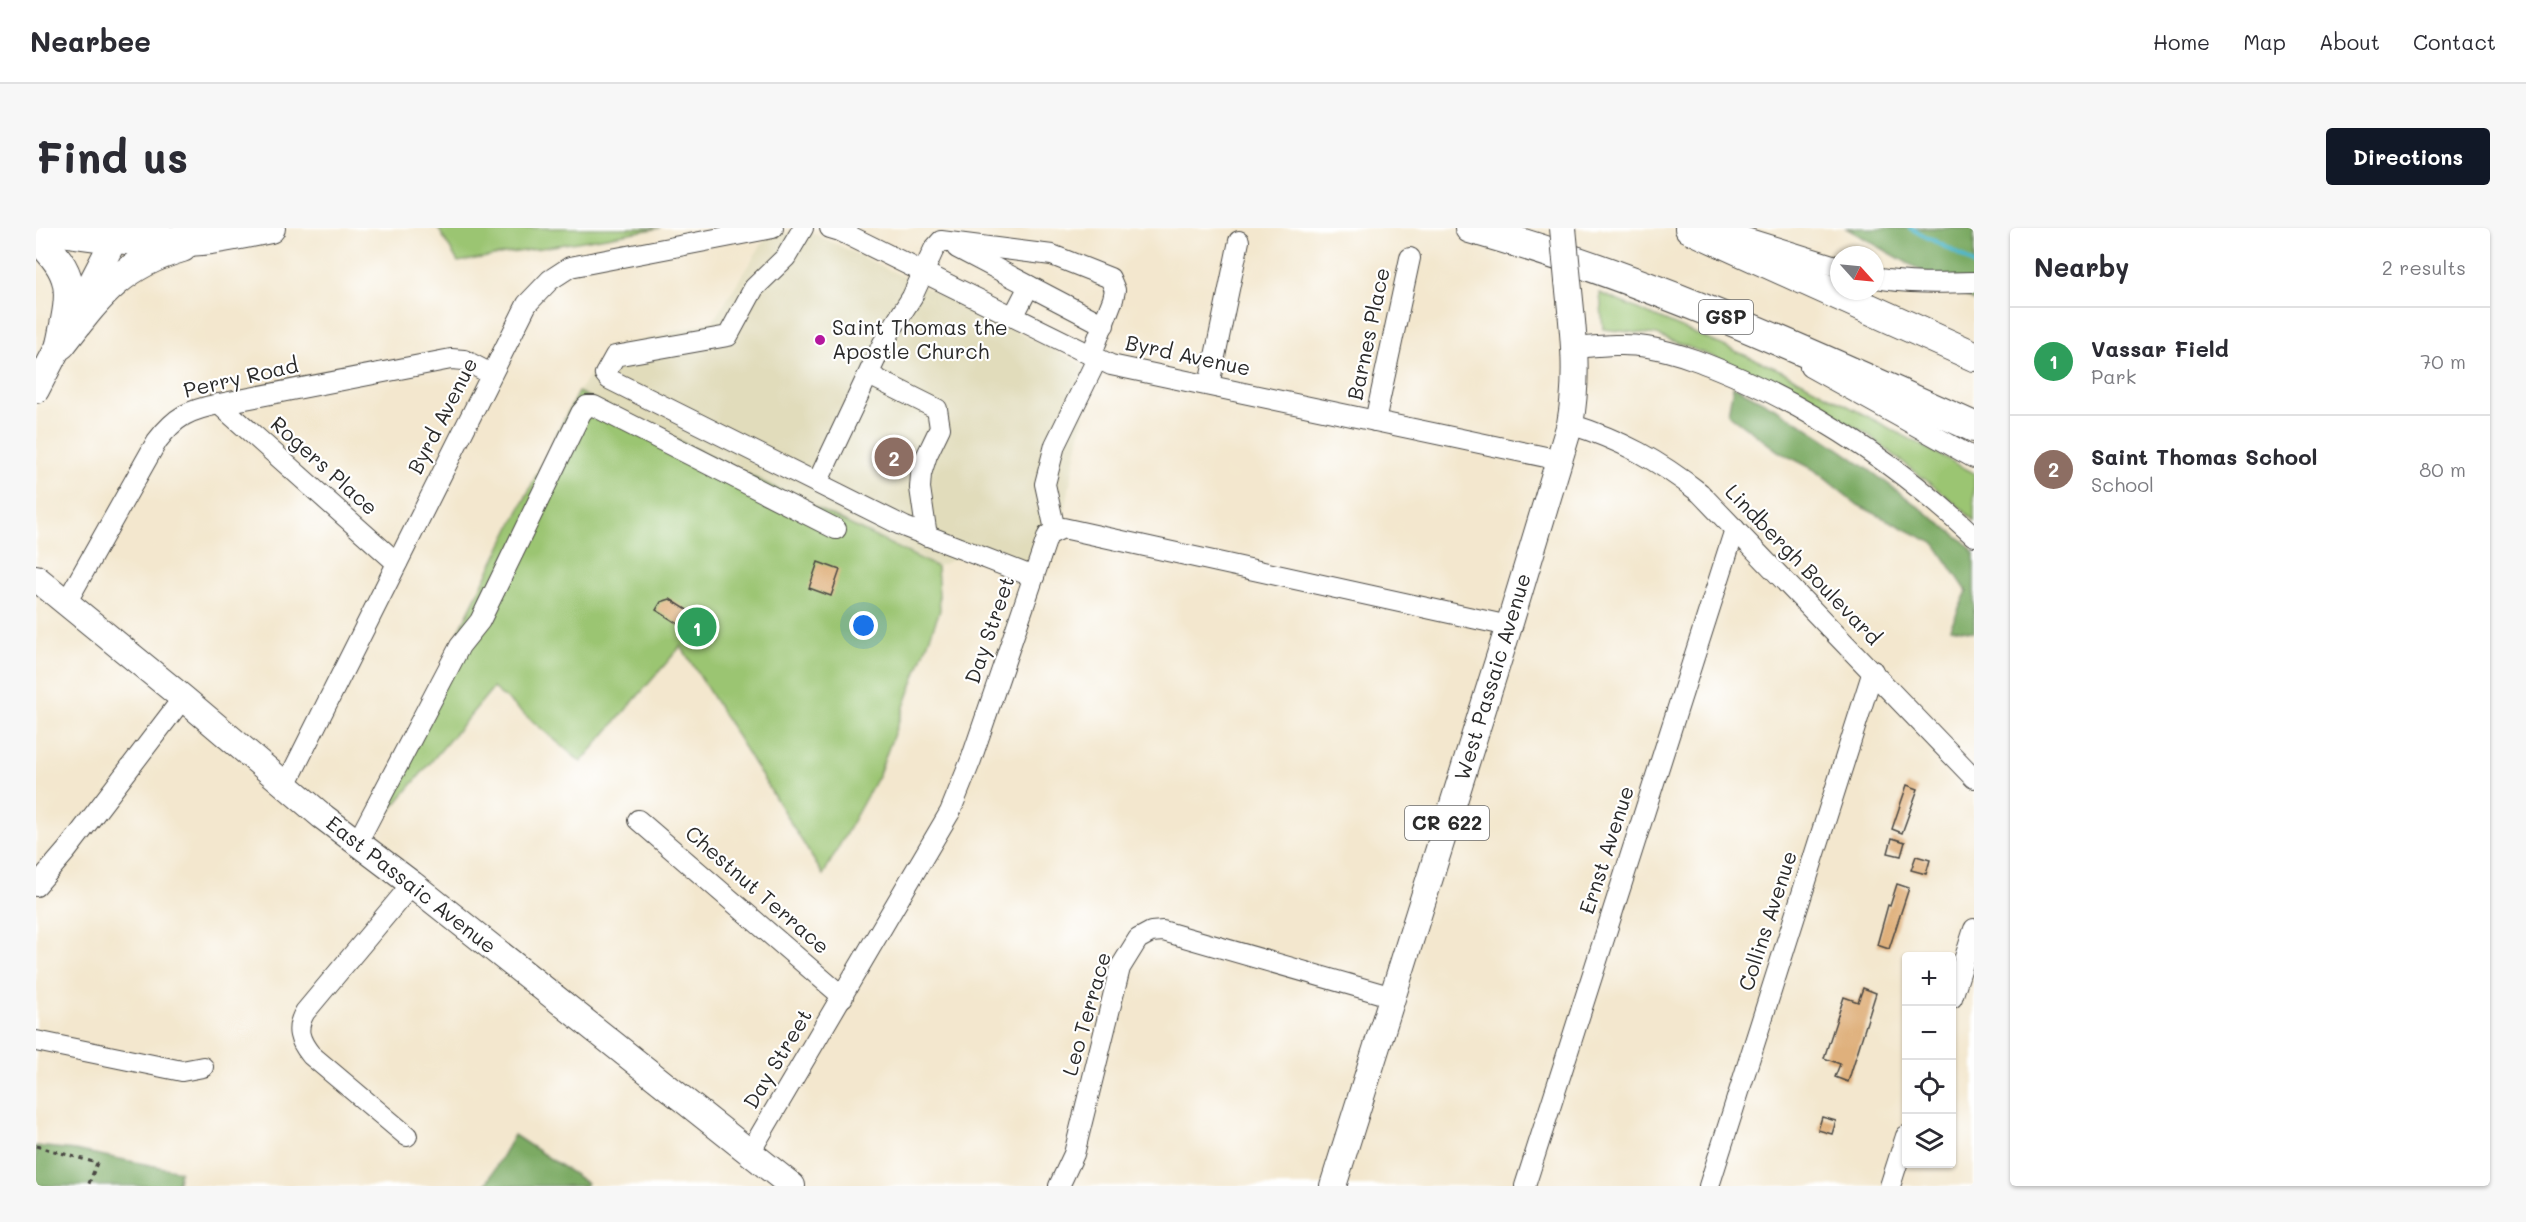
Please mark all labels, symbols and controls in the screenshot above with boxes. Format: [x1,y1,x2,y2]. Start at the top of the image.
text: Nearbee [30,23,151,59]
text: Home [2153,28,2210,55]
text: Map [2243,28,2286,55]
text: About [2319,28,2380,55]
text: Contact [2413,28,2496,55]
button: Directions [2326,128,2490,185]
text: Find us [36,129,188,184]
north arrow [1830,246,1884,300]
text: Nearby [2034,250,2129,284]
text: 2 results [2382,254,2466,280]
street label: Barnes Place [1340,265,1395,402]
road number: GSP [1699,300,1753,334]
place label: Saint Thomas the Apostle Church [832,313,1008,364]
street label: Byrd Avenue [1123,328,1253,381]
marker: Saint Thomas the Apostle Church [813,333,827,347]
text: Vassar Field [2091,334,2229,363]
text: 1 [2049,348,2058,374]
text: 70 m [2420,348,2466,374]
street label: Perry Road [181,350,301,403]
street label: Byrd Avenue [401,352,483,478]
text: Park [2091,363,2136,389]
street label: Rogers Place [266,410,384,520]
pin: 2 [874,434,914,480]
text: Saint Thomas School [2091,442,2318,471]
text: 2 [2048,456,2059,482]
text: 80 m [2419,456,2466,482]
text: School [2091,471,2154,497]
street label: Lindbergh Boulevard [1720,478,1888,650]
street label: West Passaic Avenue [1447,570,1536,783]
street label: Day Street [958,572,1020,687]
pin: 1 [678,604,716,650]
your location [849,611,878,640]
street label: Ernst Avenue [1572,782,1639,917]
road number: CR 622 [1405,806,1489,840]
street label: East Passaic Avenue [321,809,503,959]
street label: Chestnut Terrace [680,819,836,959]
street label: Collins Avenue [1731,847,1802,994]
street label: Leo Terrace [1055,949,1116,1079]
map controls [1902,952,1956,1168]
button: + [1902,952,1956,1006]
street label: Day Street [736,1003,817,1113]
button: − [1902,1006,1956,1060]
button: locate [1902,1060,1956,1114]
button: layers [1902,1114,1956,1168]

